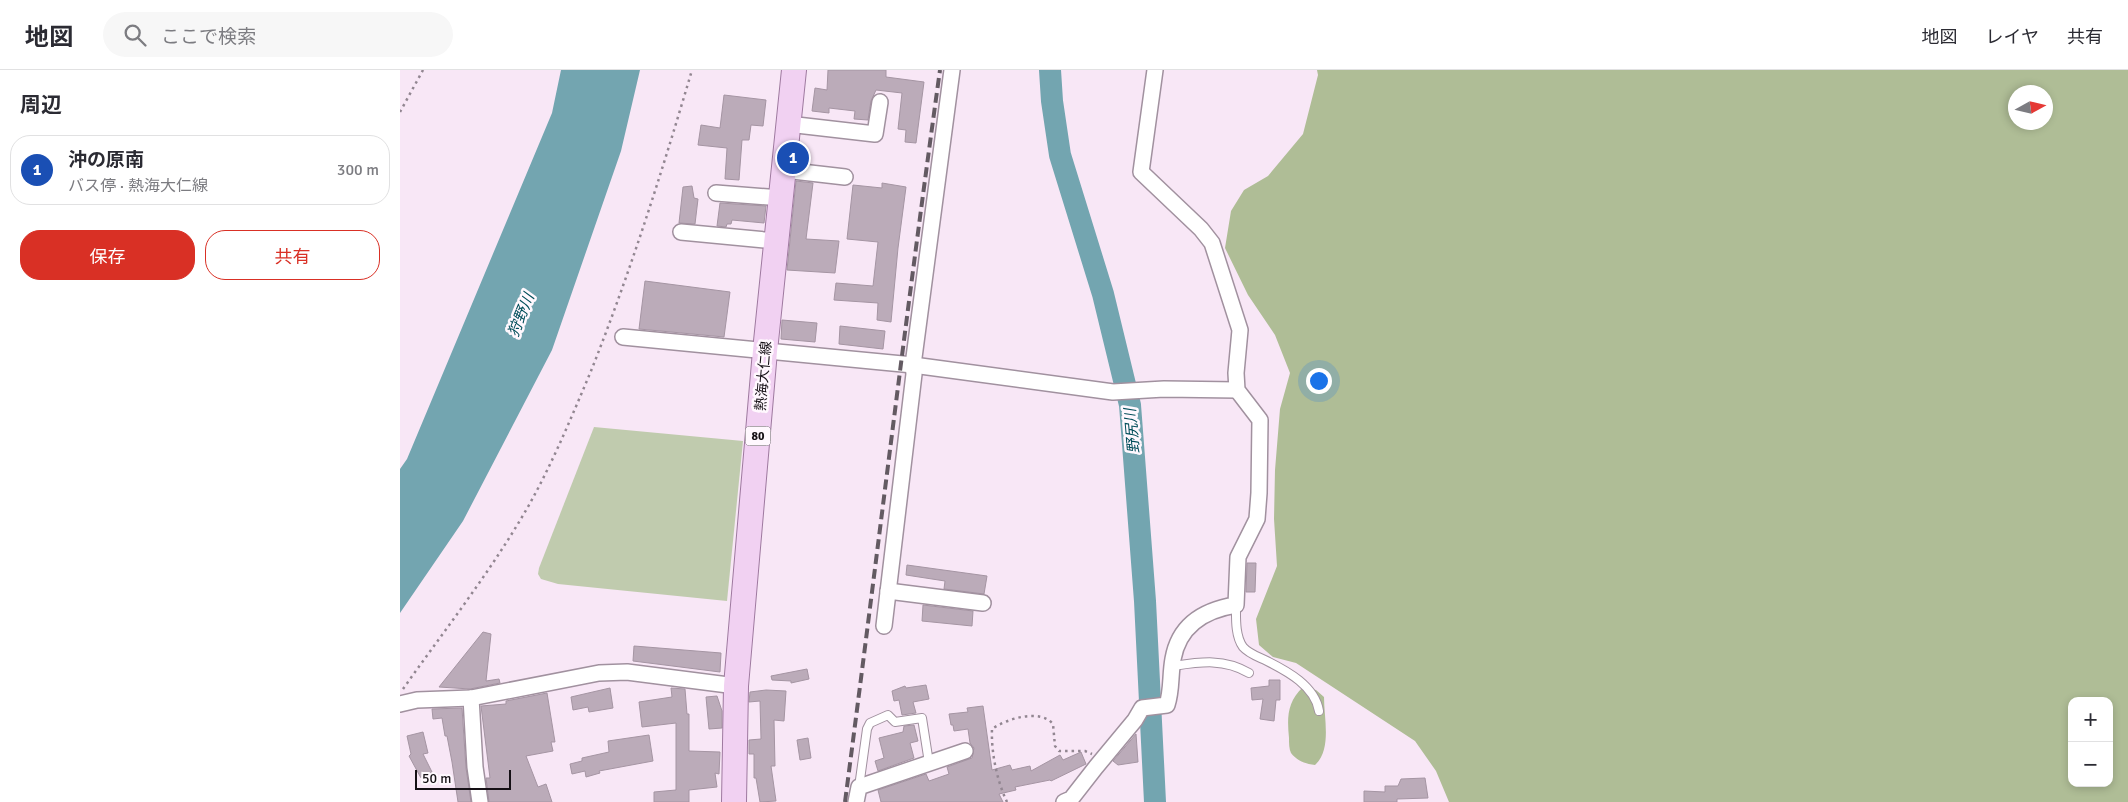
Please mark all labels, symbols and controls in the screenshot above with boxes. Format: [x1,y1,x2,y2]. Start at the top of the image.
search box [103,12,453,57]
icon: search [121,21,149,49]
text: 地図 [25,22,73,52]
text: ここで検索 [161,25,256,49]
text: 地図 [1922,26,1958,48]
text: レイヤ [1986,26,2039,48]
text: 共有 [2067,26,2103,48]
north arrow [2008,85,2053,130]
text: 周辺 [20,92,62,118]
pin: 1 [777,139,809,177]
text: 沖の原南 [68,148,144,172]
text: 1 [33,160,41,180]
text: 300 m [337,160,379,180]
text: バス停 · 熱海大仁線 [68,176,208,196]
button: 保存 [20,230,195,280]
button: 共有 [205,230,380,280]
water label: 狩野川 [504,289,539,339]
street label: 熱海大仁線 [752,340,775,412]
your location [1306,368,1332,394]
water label: 野尻川 [1121,406,1143,454]
road number: 80 [746,426,770,446]
map controls [2068,697,2113,787]
button: + [2068,697,2113,742]
button: − [2068,742,2113,787]
scale bar [415,767,511,790]
text: 50 m [422,770,451,787]

